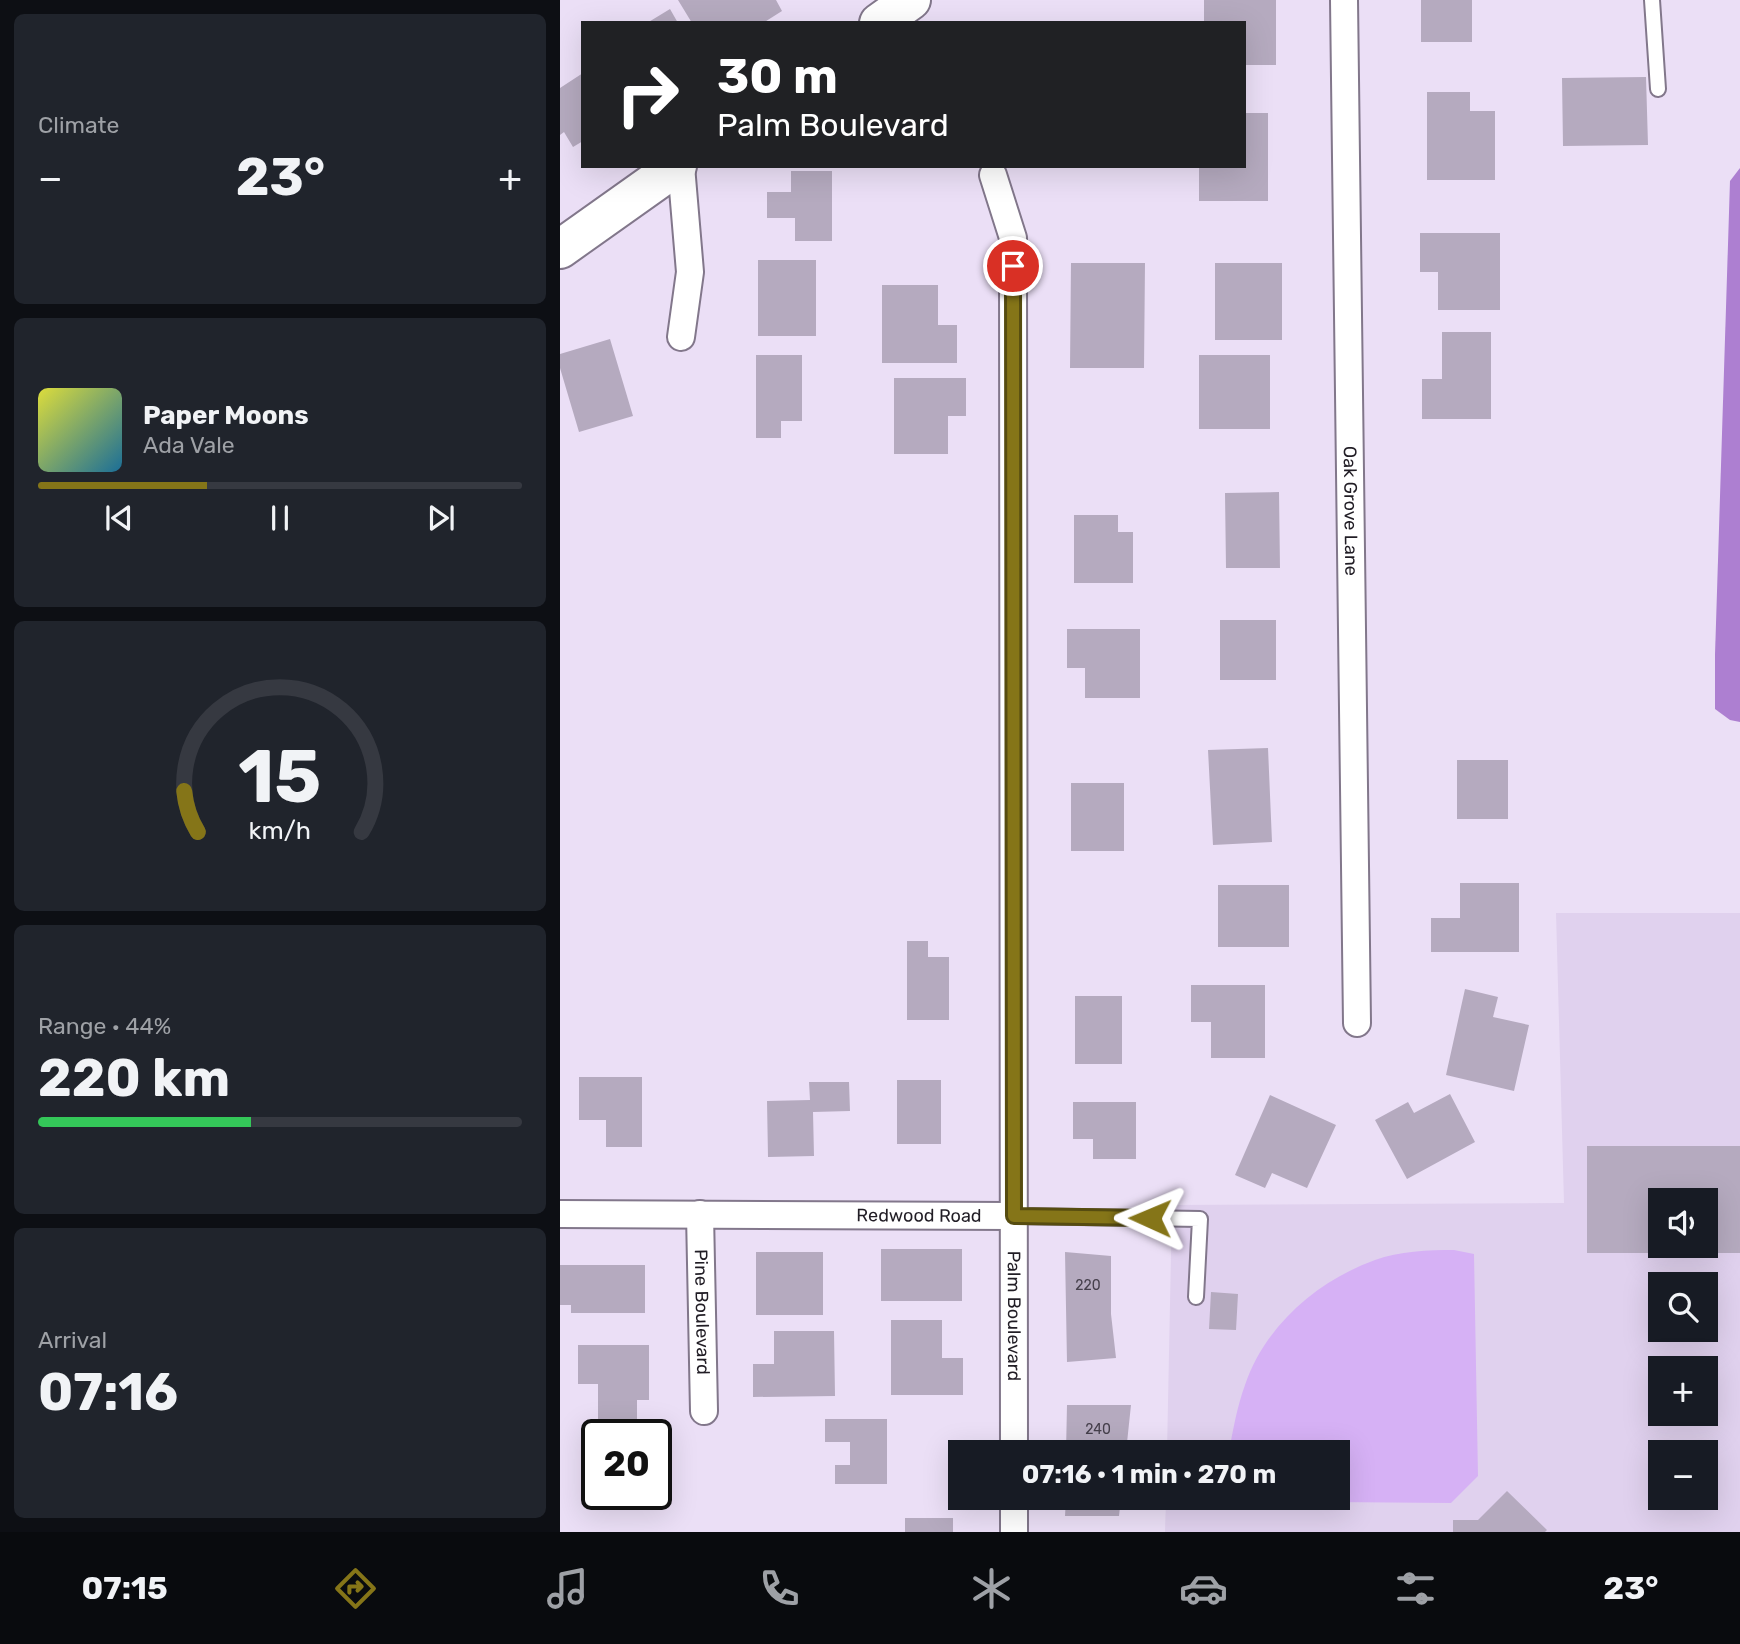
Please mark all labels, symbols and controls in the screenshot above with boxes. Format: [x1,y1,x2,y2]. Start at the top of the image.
text: 30 m [717,47,838,105]
icon: right [602,49,693,140]
text: Palm Boulevard [717,106,949,144]
text: Climate [38,111,119,139]
text: 23° [236,146,325,208]
text: − [38,155,63,201]
text: + [498,155,522,201]
pin [983,236,1043,296]
icon: arrive [994,247,1032,285]
text: Paper Moons [143,400,309,431]
text: Ada Vale [143,431,235,459]
street label: Oak Grove Lane [1339,446,1362,576]
icon: previous [100,499,138,537]
icon: pause [261,499,299,537]
icon: next [422,499,460,537]
text: 15 [238,734,322,820]
text: km/h [249,816,311,845]
text: Range · 44% [38,1012,171,1040]
text: 220 km [38,1047,230,1109]
position arrow [1113,1181,1187,1255]
map controls [1648,1188,1718,1510]
button: sound [1648,1188,1718,1258]
street label: Redwood Road [856,1204,982,1227]
street label: Pine Boulevard [690,1249,714,1375]
street label: Palm Boulevard [1003,1251,1025,1381]
button: search [1648,1272,1718,1342]
house number: 220 [1075,1277,1101,1294]
text: Arrival [38,1326,107,1354]
button: + [1648,1356,1718,1426]
text: 07:16 [38,1361,178,1423]
speed limit sign: 20 [581,1419,672,1510]
house number: 240 [1085,1421,1111,1438]
button: − [1648,1440,1718,1510]
text: 07:16 · 1 min · 270 m [1022,1459,1276,1490]
icon: directions [331,1564,380,1613]
icon: music [543,1564,592,1613]
icon: phone [755,1564,804,1613]
icon: climate [967,1564,1016,1613]
icon: car [1179,1564,1228,1613]
icon: filters [1391,1564,1440,1613]
text: 07:15 [82,1569,168,1607]
text: 23° [1603,1569,1658,1607]

